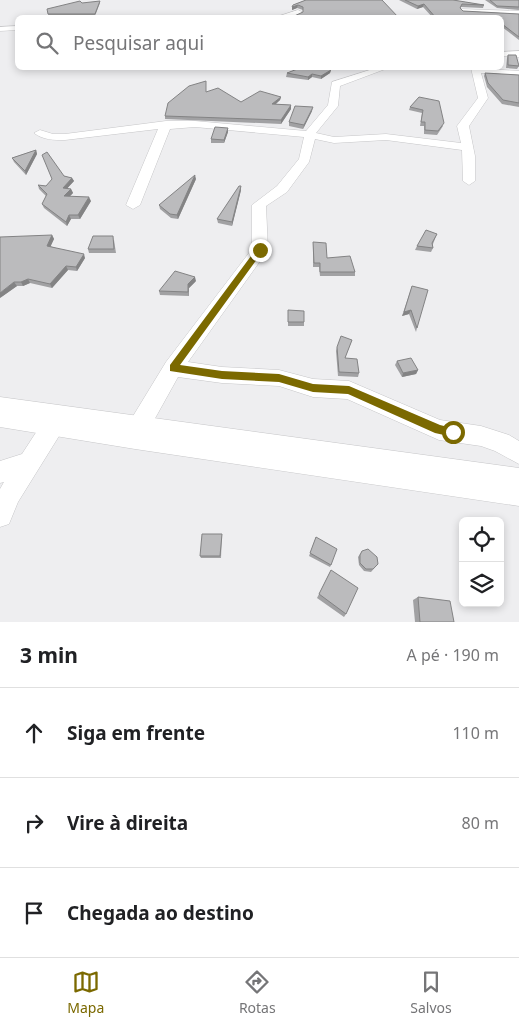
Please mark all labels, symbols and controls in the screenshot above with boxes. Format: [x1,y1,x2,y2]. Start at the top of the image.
search box [15,15,504,70]
icon: search [33,29,61,57]
text: Pesquisar aqui [73,30,204,56]
route end [249,239,272,262]
route start [442,421,465,444]
map controls [459,517,504,607]
button: locate [459,517,504,562]
button: layers [459,562,504,607]
text: 3 min [20,641,78,669]
text: A pé · 190 m [407,644,499,666]
icon: ahead [20,719,48,747]
text: Siga em frente [67,720,205,746]
text: 110 m [452,722,499,744]
icon: right [20,809,48,837]
text: Vire à direita [67,810,188,836]
text: 80 m [462,812,499,834]
icon: arrive [20,899,48,927]
text: Chegada ao destino [67,900,254,926]
tab: Mapa [67,968,104,1017]
tab: Rotas [239,968,276,1017]
tab: Salvos [410,968,452,1017]

